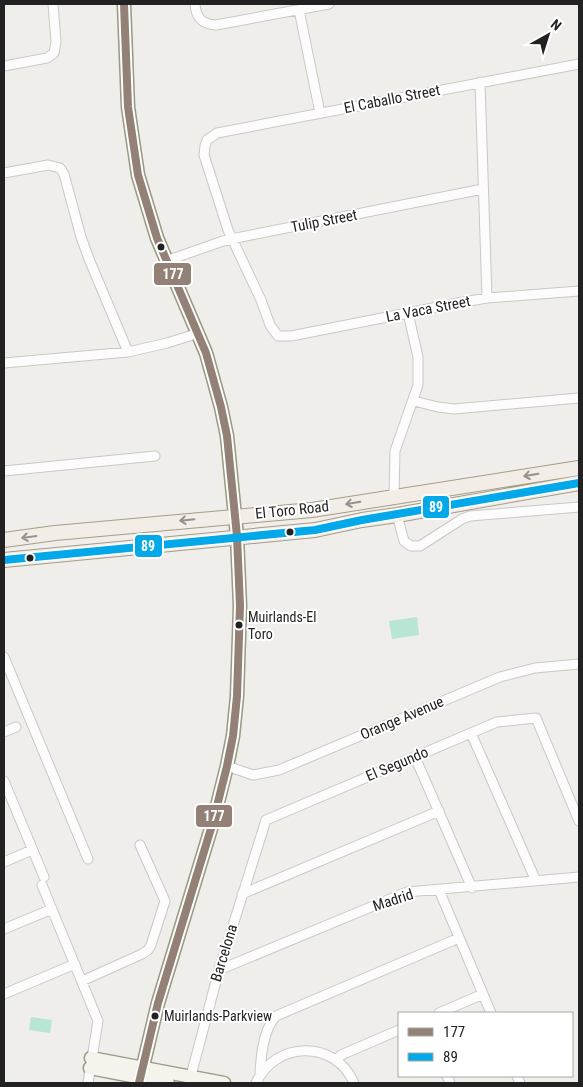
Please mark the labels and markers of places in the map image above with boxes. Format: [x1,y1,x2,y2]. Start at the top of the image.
unlabelled marker [156,242,166,252]
unlabelled marker [285,527,295,537]
unlabelled marker [25,553,35,563]
place label: Muirlands-El Toro [248,609,317,642]
marker: Muirlands-El Toro [234,620,244,630]
place label: Muirlands-Parkview [164,1008,272,1024]
marker: Muirlands-Parkview [150,1011,160,1021]

